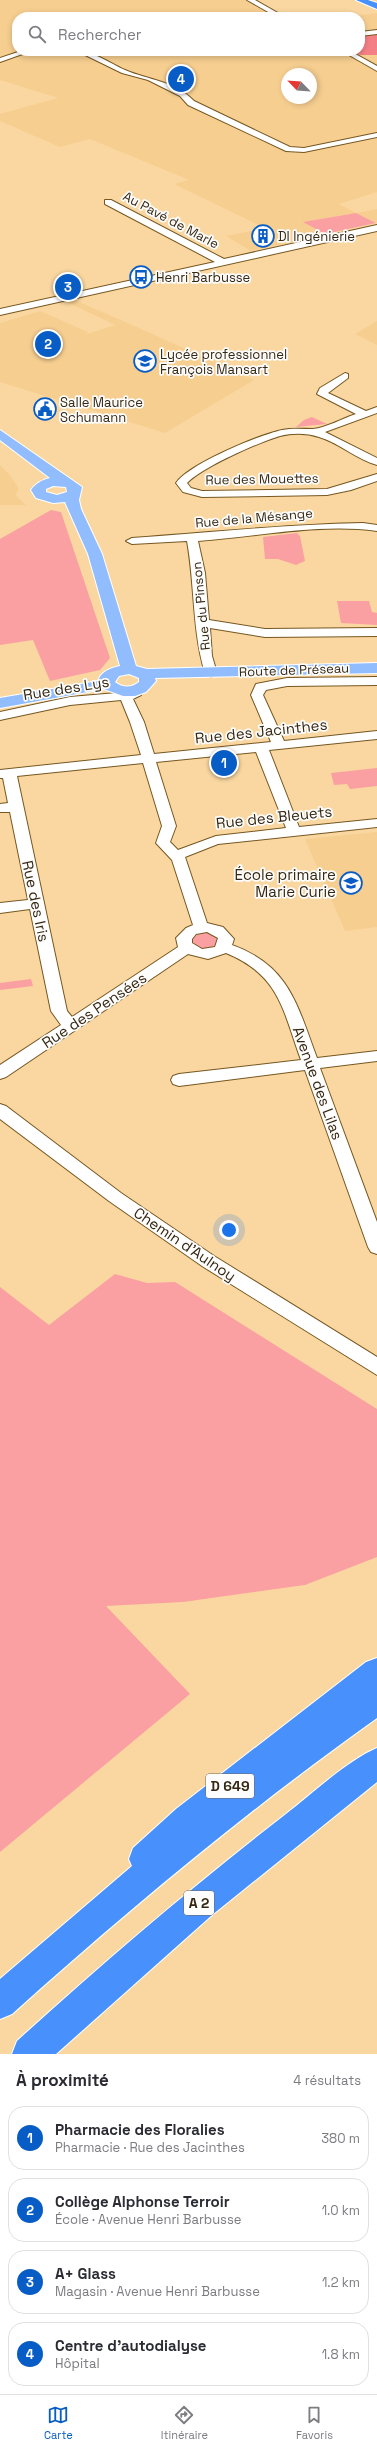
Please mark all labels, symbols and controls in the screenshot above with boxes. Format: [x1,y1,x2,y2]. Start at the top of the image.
search box [12,12,365,56]
icon: search [26,23,48,45]
text: Rechercher [58,25,141,44]
pin: 4 [168,64,194,94]
north arrow [281,68,317,104]
street label: Au Pavé de Marle [120,188,222,252]
building icon: DI Ingénierie [250,223,276,249]
place label: DI Ingénierie [278,228,355,245]
bus stop icon: Henri Barbusse [128,264,154,290]
place label: Henri Barbusse [156,269,250,286]
pin: 3 [55,272,81,302]
pin: 2 [35,329,61,359]
place label: Lycée professionnel François Mansart [160,346,287,378]
school or university icon: Lycée professionnel François Mansart [132,348,158,374]
place label: Salle Maurice Schumann [60,394,143,426]
public building icon: Salle Maurice Schumann [32,396,58,422]
street label: Rue des Mouettes [205,470,319,488]
street label: Rue de la Mésange [195,504,313,532]
street label: Rue du Pinson [188,561,214,651]
street label: Route de Préseau [239,660,349,680]
street label: Rue des Lys [22,672,110,704]
street label: Rue des Jacinthes [194,715,328,747]
pin: 1 [211,748,237,778]
street label: Rue des Bleuets [215,801,333,833]
street label: Rue des Iris [18,859,54,943]
place label: École primaire Marie Curie [234,865,336,901]
school or university icon: École primaire Marie Curie [338,870,364,896]
street label: Rue des Pensées [38,968,150,1052]
street label: Avenue des Lilas [289,1024,347,1142]
street label: Chemin d'Aulnoy [130,1203,240,1285]
your location [219,1220,239,1240]
road number: D 649 [206,1774,254,1798]
road number: A 2 [184,1891,214,1915]
text: À proximité [16,2069,109,2091]
text: 4 résultats [293,2072,361,2089]
text: Pharmacie des Floralies [55,2120,225,2139]
text: 1 [27,2130,33,2147]
text: 380 m [321,2130,360,2147]
text: Pharmacie · Rue des Jacinthes [55,2139,245,2156]
text: Collège Alphonse Terroir [55,2192,230,2211]
text: 2 [26,2202,34,2219]
text: 1.0 km [322,2202,360,2219]
text: École · Avenue Henri Barbusse [55,2211,242,2228]
text: A+ Glass [55,2264,116,2283]
text: 3 [26,2274,34,2291]
text: 1.2 km [322,2274,360,2291]
text: Magasin · Avenue Henri Barbusse [55,2283,260,2300]
text: Centre d'autodialyse [55,2336,206,2355]
text: 4 [26,2346,34,2363]
text: 1.8 km [322,2346,360,2363]
text: Hôpital [55,2355,100,2372]
tab: Carte [44,2404,73,2442]
tab: Itinéraire [161,2404,208,2442]
tab: Favoris [296,2404,333,2442]

